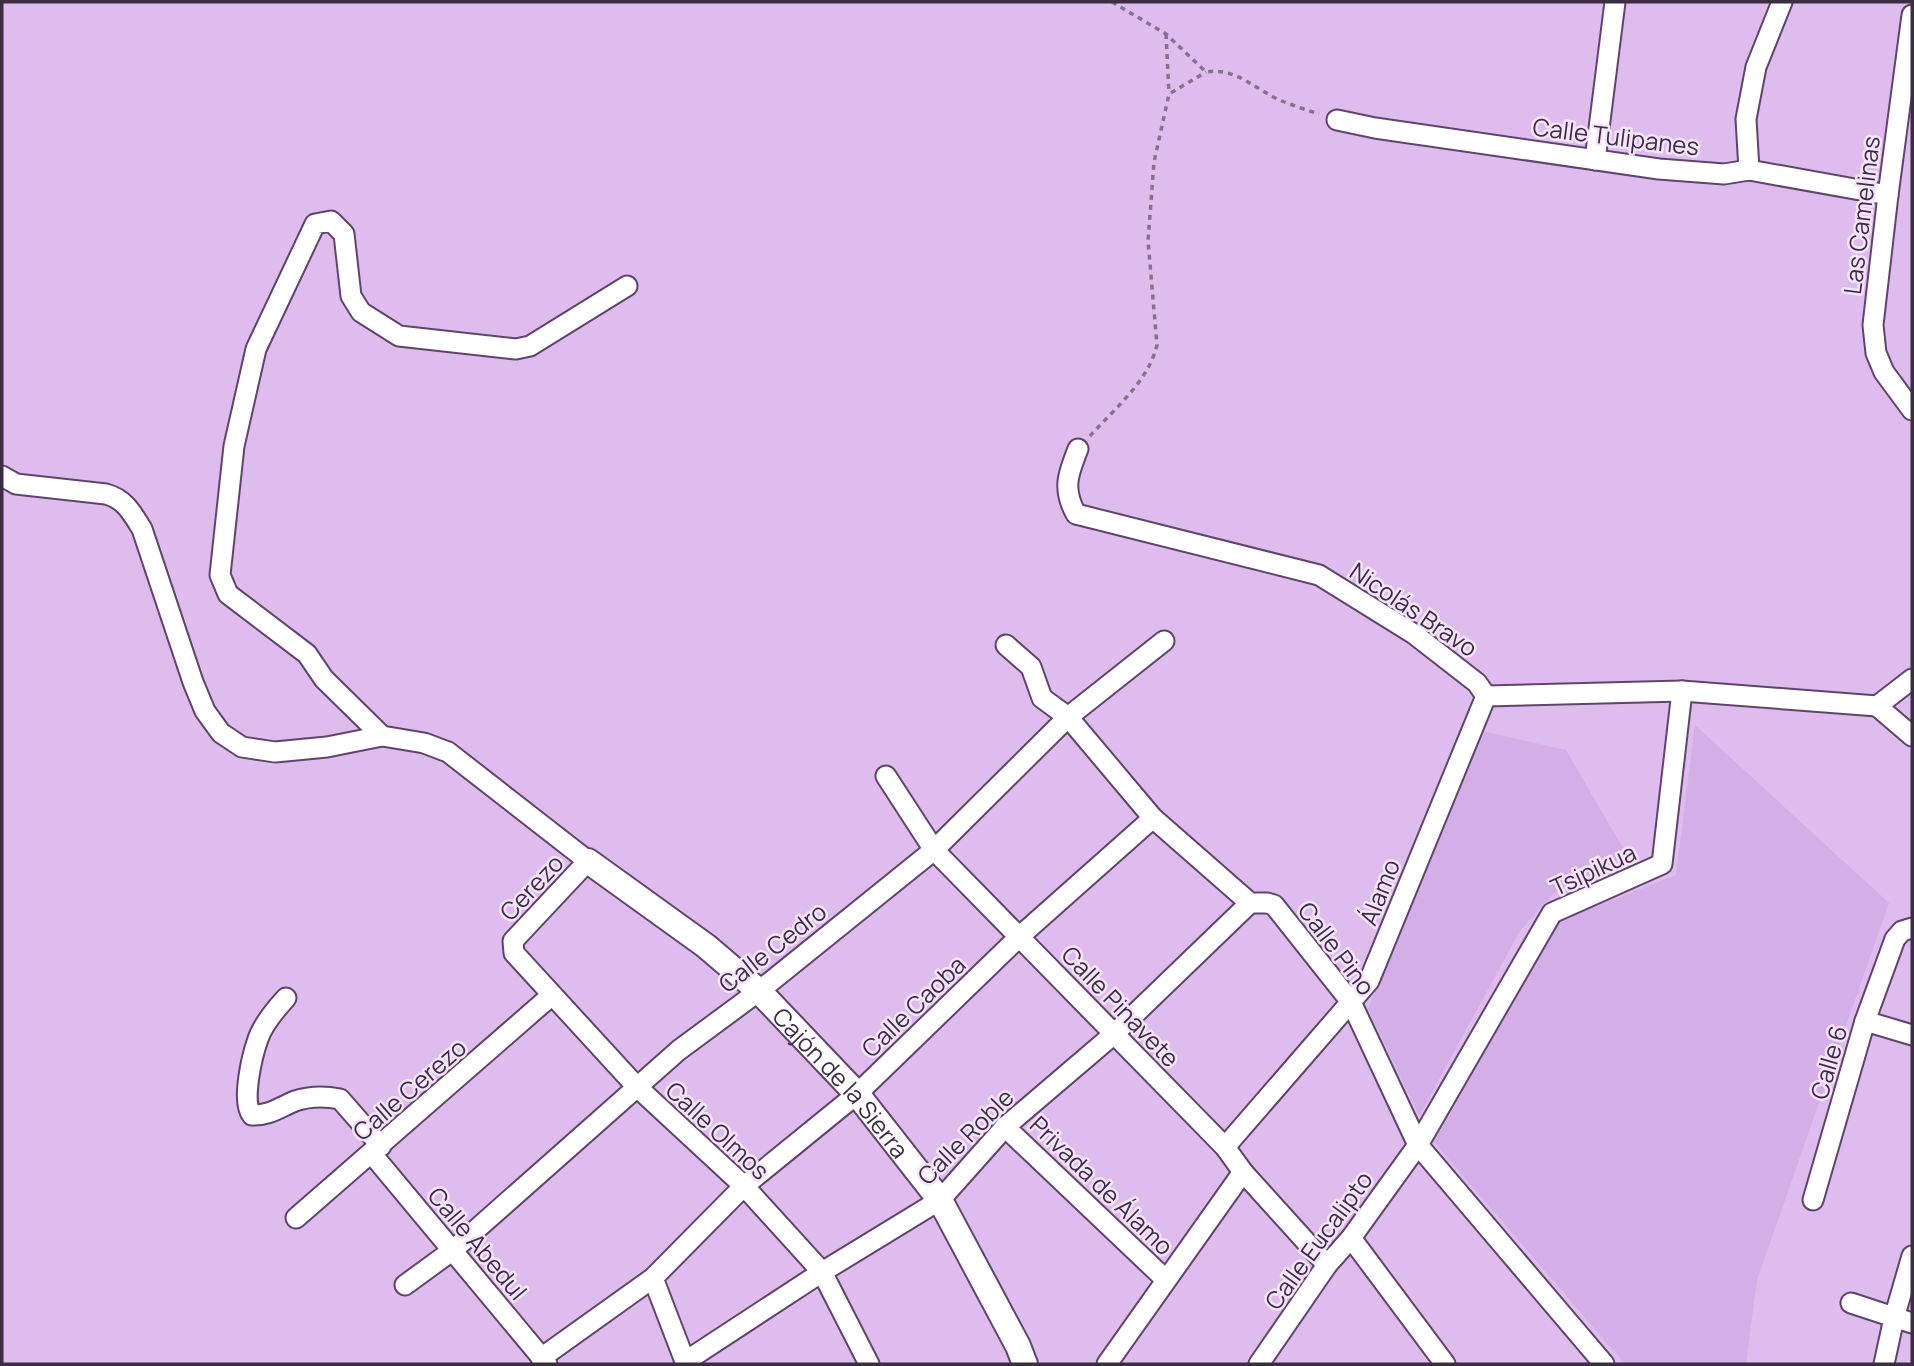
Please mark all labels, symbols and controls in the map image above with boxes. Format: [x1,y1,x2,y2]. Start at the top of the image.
street label: Calle Tulipanes [1531,109,1701,163]
street label: Las Camelinas [1835,134,1887,296]
street label: Nicolás Bravo [1344,554,1484,664]
street label: Tsipikua [1545,835,1641,903]
street label: Cerezo [492,847,570,927]
street label: Álamo [1351,854,1407,930]
street label: Calle Cedro [711,894,833,1000]
street label: Calle Pino [1291,895,1383,1001]
street label: Calle Pinavete [1055,938,1187,1074]
street label: Calle Caoba [854,948,972,1064]
street label: Cajón de la Sierra [766,999,917,1164]
street label: Calle 6 [1802,1021,1854,1103]
street label: Calle Cerezo [345,1031,473,1147]
street label: Calle Olmos [659,1073,777,1187]
street label: Calle Roble [910,1081,1020,1191]
street label: Privada de Álamo [1023,1108,1181,1262]
street label: Calle Eucalipto [1257,1164,1379,1316]
street label: Calle Abedul [421,1180,535,1306]

